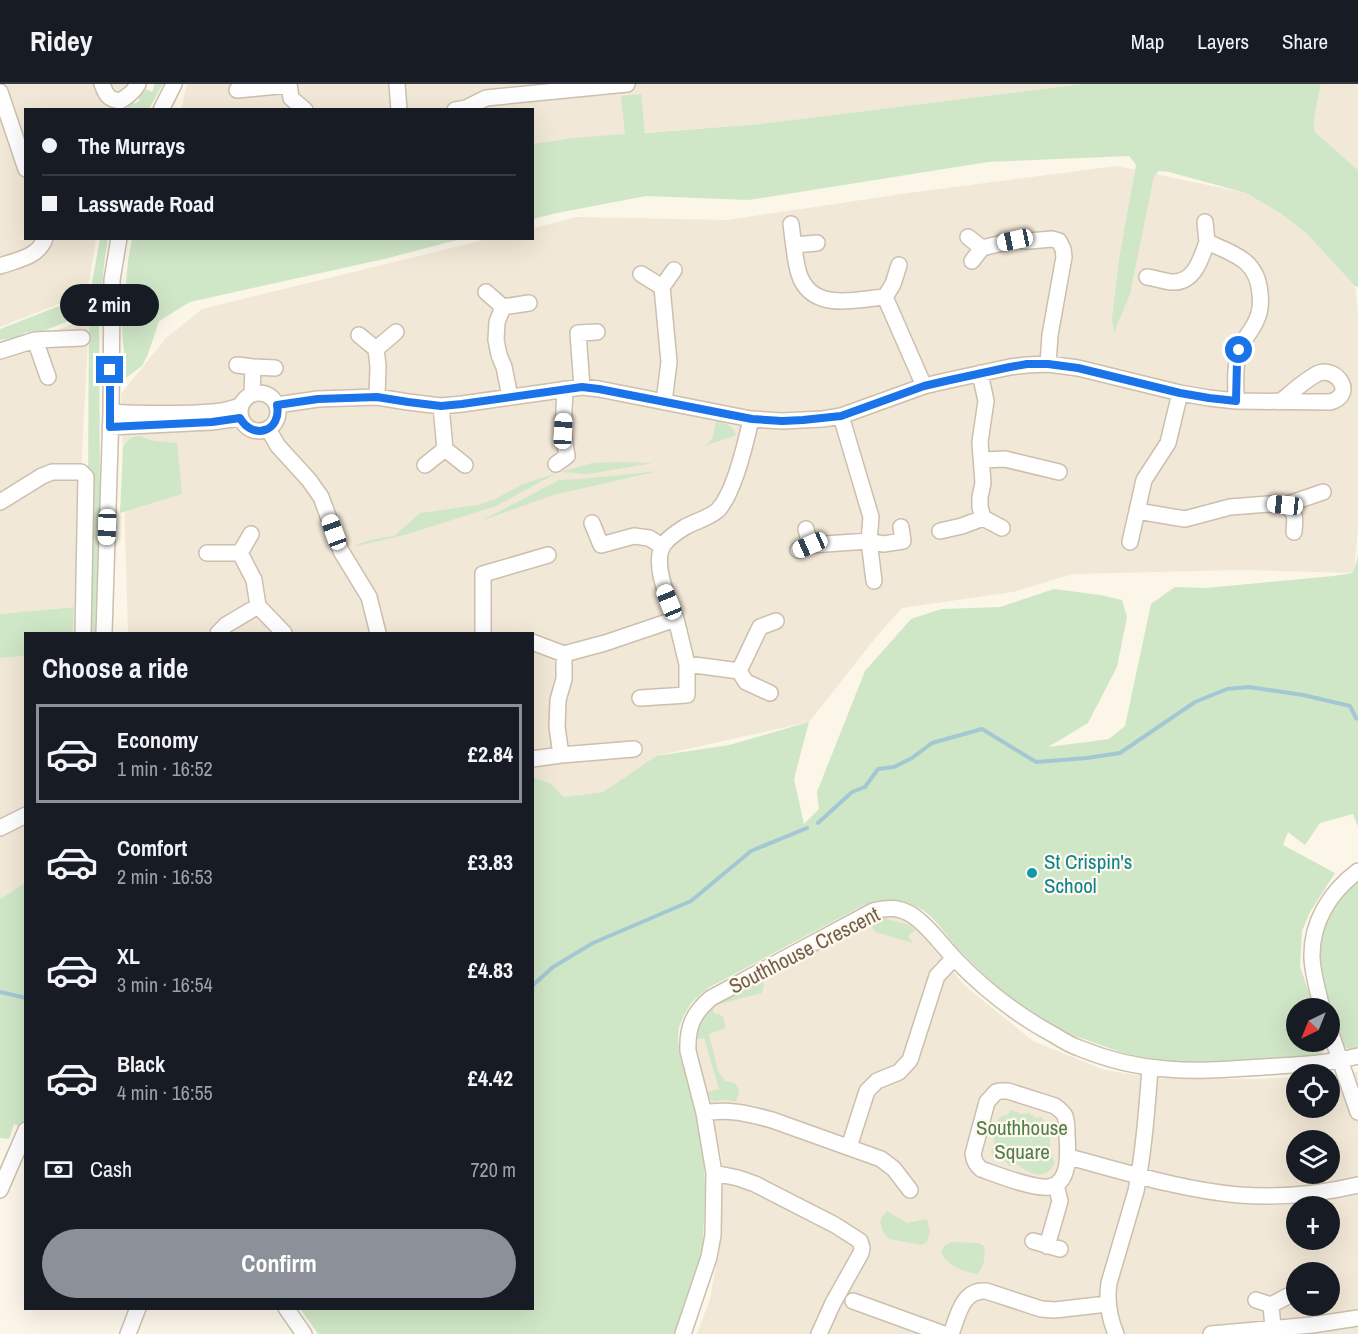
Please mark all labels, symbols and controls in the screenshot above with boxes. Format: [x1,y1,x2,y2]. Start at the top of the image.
text: Ridey [30,22,93,60]
text: Map [1131,27,1164,56]
text: Layers [1197,27,1249,56]
text: Share [1282,27,1328,56]
text: The Murrays [78,131,185,161]
text: Lasswade Road [78,189,214,219]
car [996,227,1034,253]
callout: 2 min [60,283,160,325]
text: 2 min [88,291,131,318]
route start [1225,336,1252,363]
route end [96,356,123,383]
car [553,413,573,449]
car [1266,494,1304,516]
car [97,509,117,545]
car [319,512,349,552]
car [790,529,830,561]
car [654,582,684,622]
text: Choose a ride [42,650,188,686]
text: Economy [117,725,198,755]
icon: car [45,727,99,781]
text: £2.84 [468,739,513,769]
text: 1 min · 16:52 [117,755,213,782]
text: Comfort [117,833,187,863]
icon: car [45,835,99,889]
text: £3.83 [468,847,513,877]
place label: St Crispin's School [1044,847,1132,900]
text: 2 min · 16:53 [117,863,213,890]
marker: St Crispin's School [1025,866,1039,880]
street label: Southhouse Crescent [724,899,885,1001]
text: XL [117,941,140,971]
icon: car [45,943,99,997]
text: £4.83 [468,955,513,985]
text: 3 min · 16:54 [117,971,213,998]
north arrow [1286,998,1340,1052]
map controls [1286,998,1340,1316]
text: Black [117,1049,165,1079]
icon: car [45,1051,99,1105]
text: £4.42 [468,1063,513,1093]
button: locate [1286,1064,1340,1118]
text: 4 min · 16:55 [117,1079,213,1106]
park label: Southhouse Square [976,1113,1068,1166]
button: layers [1286,1130,1340,1184]
icon: cash [42,1153,75,1186]
text: Cash [90,1154,132,1184]
text: 720 m [470,1156,516,1183]
button: + [1286,1196,1340,1250]
button: Confirm [42,1229,516,1298]
button: − [1286,1262,1340,1316]

